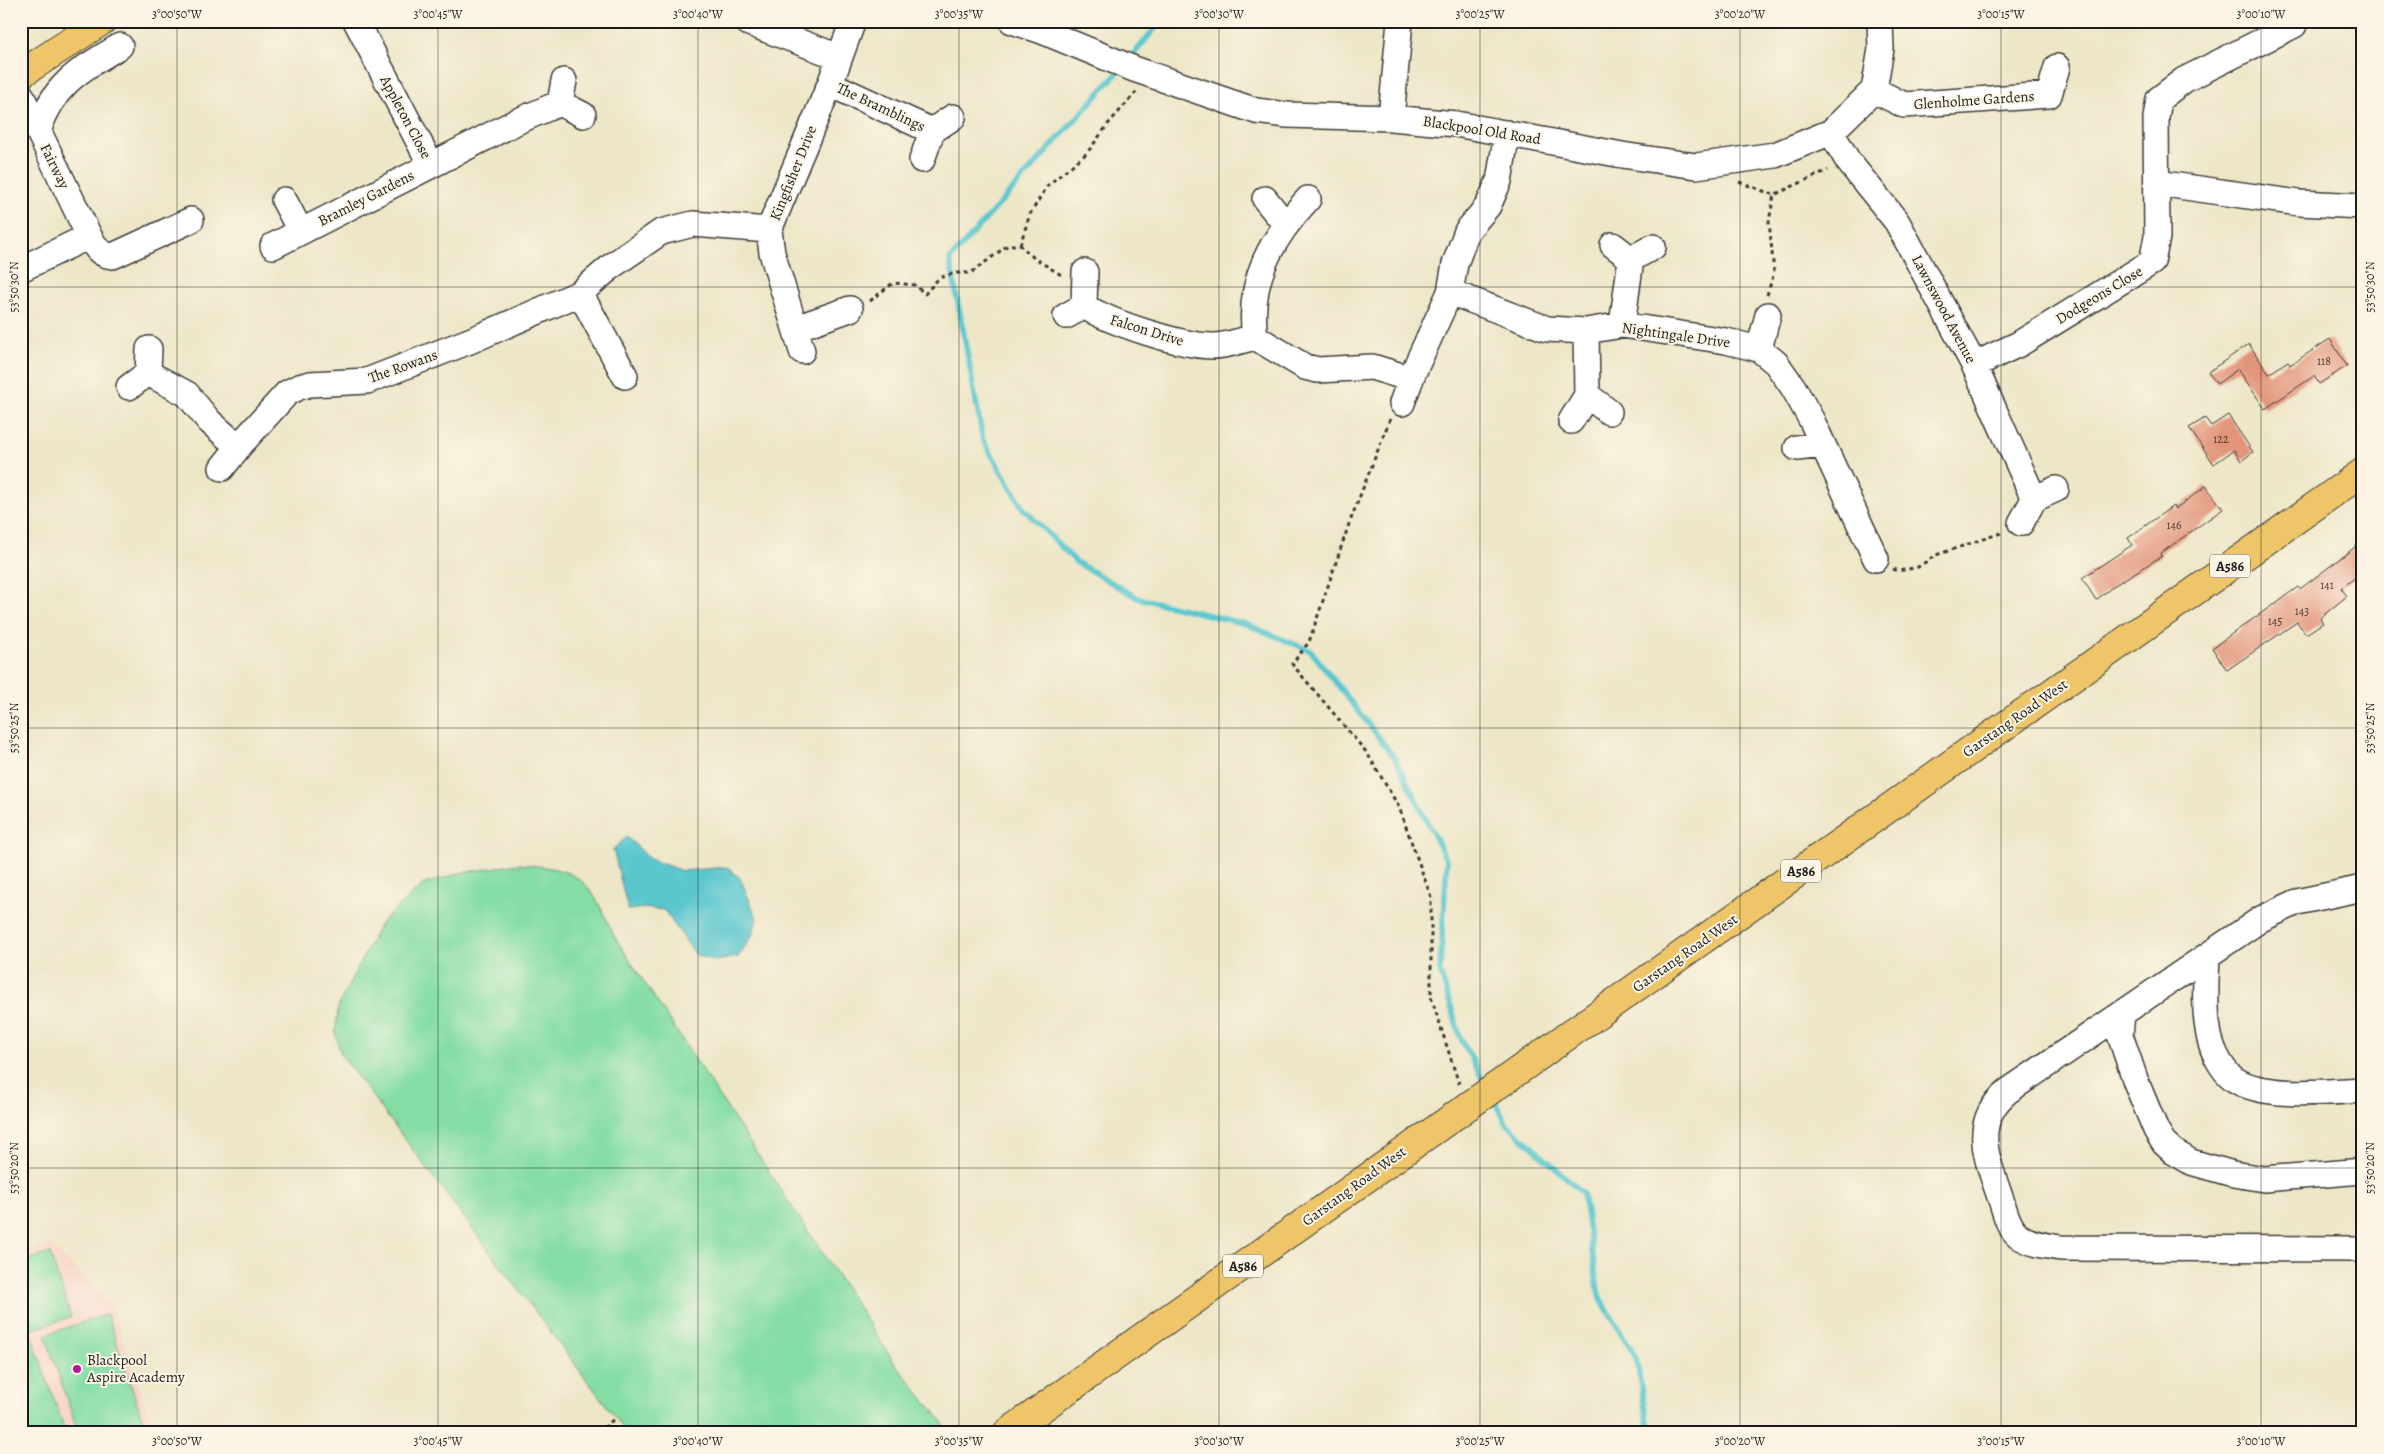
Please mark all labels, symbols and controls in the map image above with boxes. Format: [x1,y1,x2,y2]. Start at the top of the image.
text: 3°00'50"W [152,6,203,22]
text: 3°00'45"W [414,6,463,22]
text: 3°00'40"W [673,6,724,22]
text: 3°00'35"W [935,6,984,22]
text: 3°00'30"W [1194,6,1245,22]
text: 3°00'25"W [1455,6,1505,22]
text: 3°00'20"W [1715,6,1766,22]
text: 3°00'15"W [1977,6,2026,22]
text: 3°00'10"W [2237,6,2286,22]
street label: Appleton Close [375,71,436,162]
street label: The Bramblings [833,78,929,136]
street label: Glenholme Gardens [1913,86,2035,114]
street label: Blackpool Old Road [1422,111,1543,149]
street label: Kingfisher Drive [765,122,821,224]
street label: Fairway [35,140,75,192]
street label: Bramley Gardens [315,165,417,231]
street label: Lawnswood Avenue [1907,251,1981,367]
text: 53°50'30"N [6,261,22,313]
street label: Dodgeons Close [2052,261,2146,329]
text: 53°50'30"N [2362,261,2378,313]
street label: Falcon Drive [1108,309,1187,351]
street label: Nightingale Drive [1621,318,1732,353]
street label: The Rowans [366,344,440,388]
house number: 118 [2317,353,2331,369]
house number: 122 [2213,431,2229,447]
house number: 146 [2166,517,2182,533]
road number: A586 [2210,554,2250,578]
house number: 141 [2320,577,2334,593]
house number: 143 [2295,603,2309,619]
house number: 145 [2268,613,2282,629]
street label: Garstang Road West [1958,674,2072,762]
text: 53°50'25"N [6,702,22,753]
text: 53°50'25"N [2362,702,2378,753]
road number: A586 [1781,859,1821,882]
street label: Garstang Road West [1628,909,1742,997]
street label: Garstang Road West [1298,1141,1410,1231]
text: 53°50'20"N [6,1142,22,1194]
text: 53°50'20"N [2362,1142,2378,1194]
road number: A586 [1223,1254,1263,1278]
place label: Blackpool Aspire Academy [86,1350,185,1387]
marker: Blackpool Aspire Academy [71,1363,83,1375]
text: 3°00'50"W [152,1433,203,1449]
text: 3°00'45"W [414,1433,463,1449]
text: 3°00'40"W [673,1433,724,1449]
text: 3°00'35"W [935,1433,984,1449]
text: 3°00'30"W [1194,1433,1245,1449]
text: 3°00'25"W [1455,1433,1505,1449]
text: 3°00'20"W [1715,1433,1766,1449]
text: 3°00'15"W [1977,1433,2026,1449]
text: 3°00'10"W [2237,1433,2286,1449]

